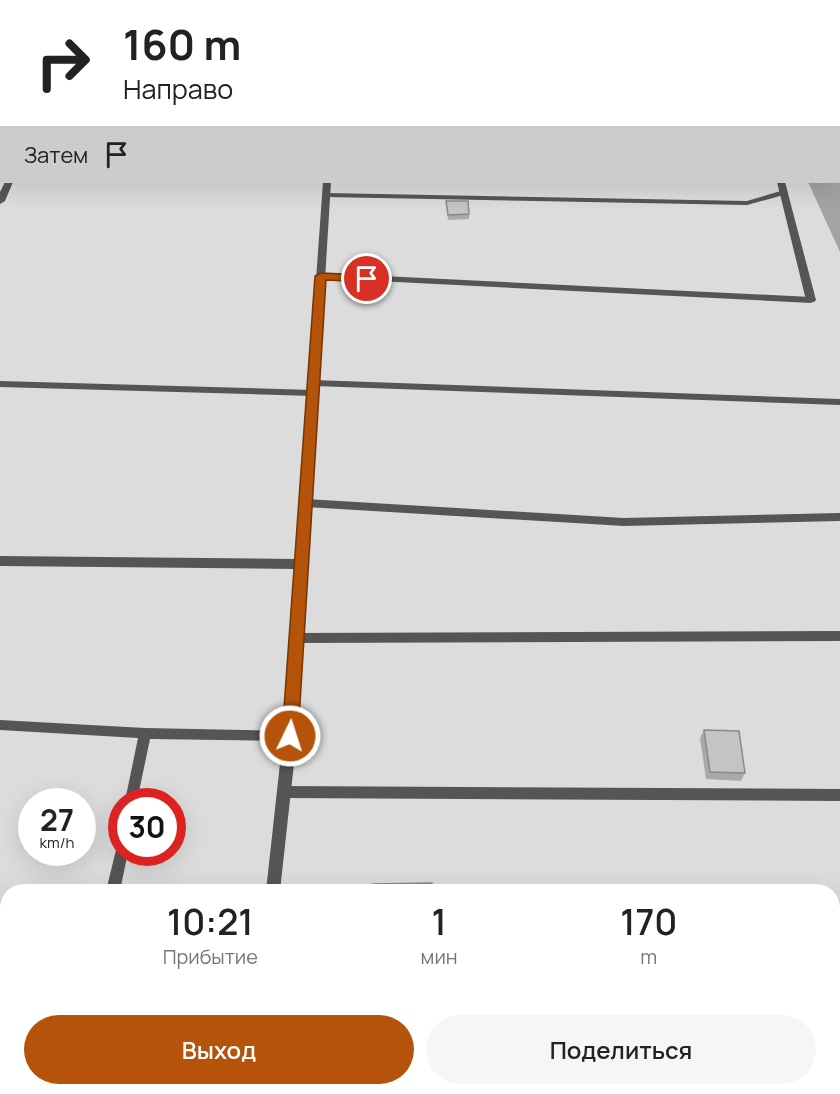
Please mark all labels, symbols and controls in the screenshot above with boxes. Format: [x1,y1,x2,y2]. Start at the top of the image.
text: 160 m [123,15,241,73]
icon: right [24,24,102,102]
text: Направо [123,70,233,107]
icon: arrive [100,138,133,171]
text: Затем [24,140,88,170]
pin [341,253,392,304]
icon: arrive [350,262,383,295]
position arrow [258,704,322,768]
speed limit sign: 30 [108,788,186,866]
text: 27 [40,799,74,840]
text: km/h [40,832,74,853]
text: 10:21 [167,897,254,946]
text: 1 [431,897,447,946]
text: 170 [620,897,677,946]
text: Прибытие [163,943,258,970]
text: мин [421,943,458,970]
text: m [640,943,657,970]
button: Выход [24,1015,414,1084]
button: Поделиться [426,1015,816,1084]

